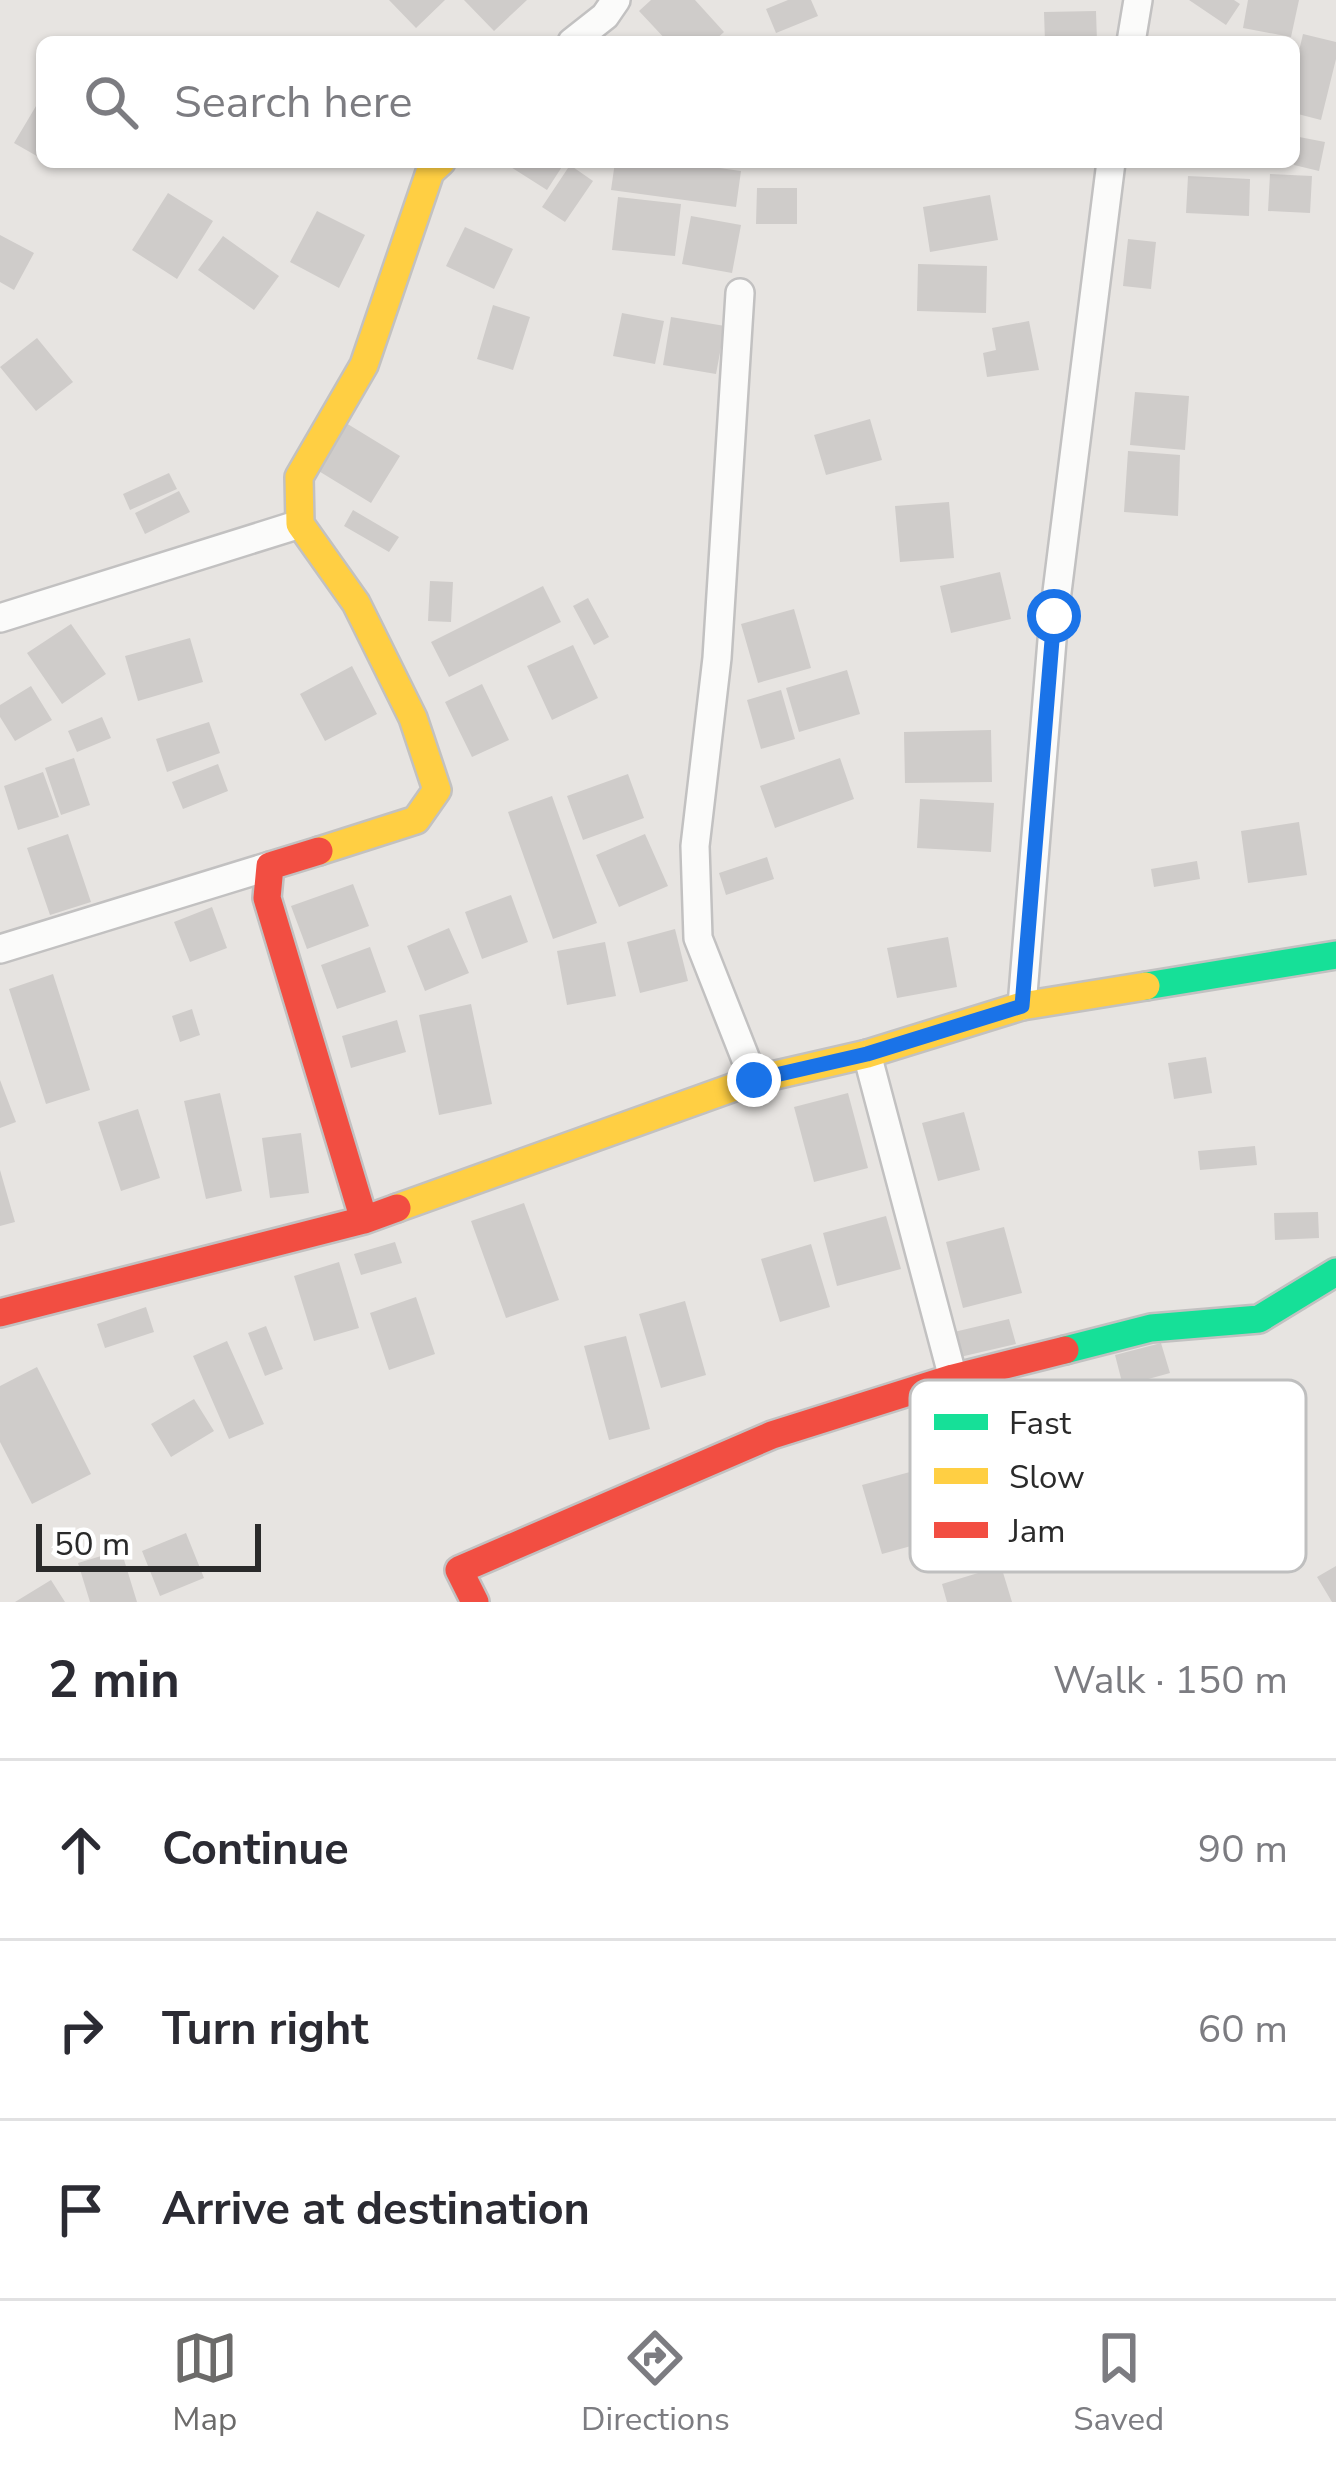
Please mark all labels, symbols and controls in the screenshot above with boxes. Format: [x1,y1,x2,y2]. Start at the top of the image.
search box [36,36,1300,168]
icon: search [78,69,144,135]
text: Search here [174,72,413,133]
route start [1027,589,1081,643]
route end [727,1053,781,1107]
legend [910,1380,1306,1572]
text: Fast [1009,1401,1072,1446]
text: Slow [1009,1455,1085,1500]
text: Jam [1008,1509,1065,1554]
scale bar [36,1518,261,1571]
text: 50 m [54,1522,130,1567]
text: 2 min [48,1645,180,1715]
text: Walk · 150 m [1053,1654,1288,1707]
icon: ahead [48,1817,114,1883]
text: Continue [162,1819,349,1880]
text: 90 m [1198,1823,1288,1876]
icon: right [48,1997,114,2063]
text: Turn right [162,1999,369,2060]
text: 60 m [1198,2003,1288,2056]
icon: arrive [48,2177,114,2243]
text: Arrive at destination [162,2179,590,2240]
tab: Map [172,2325,238,2442]
tab: Directions [581,2325,730,2442]
tab: Saved [1073,2325,1164,2442]

